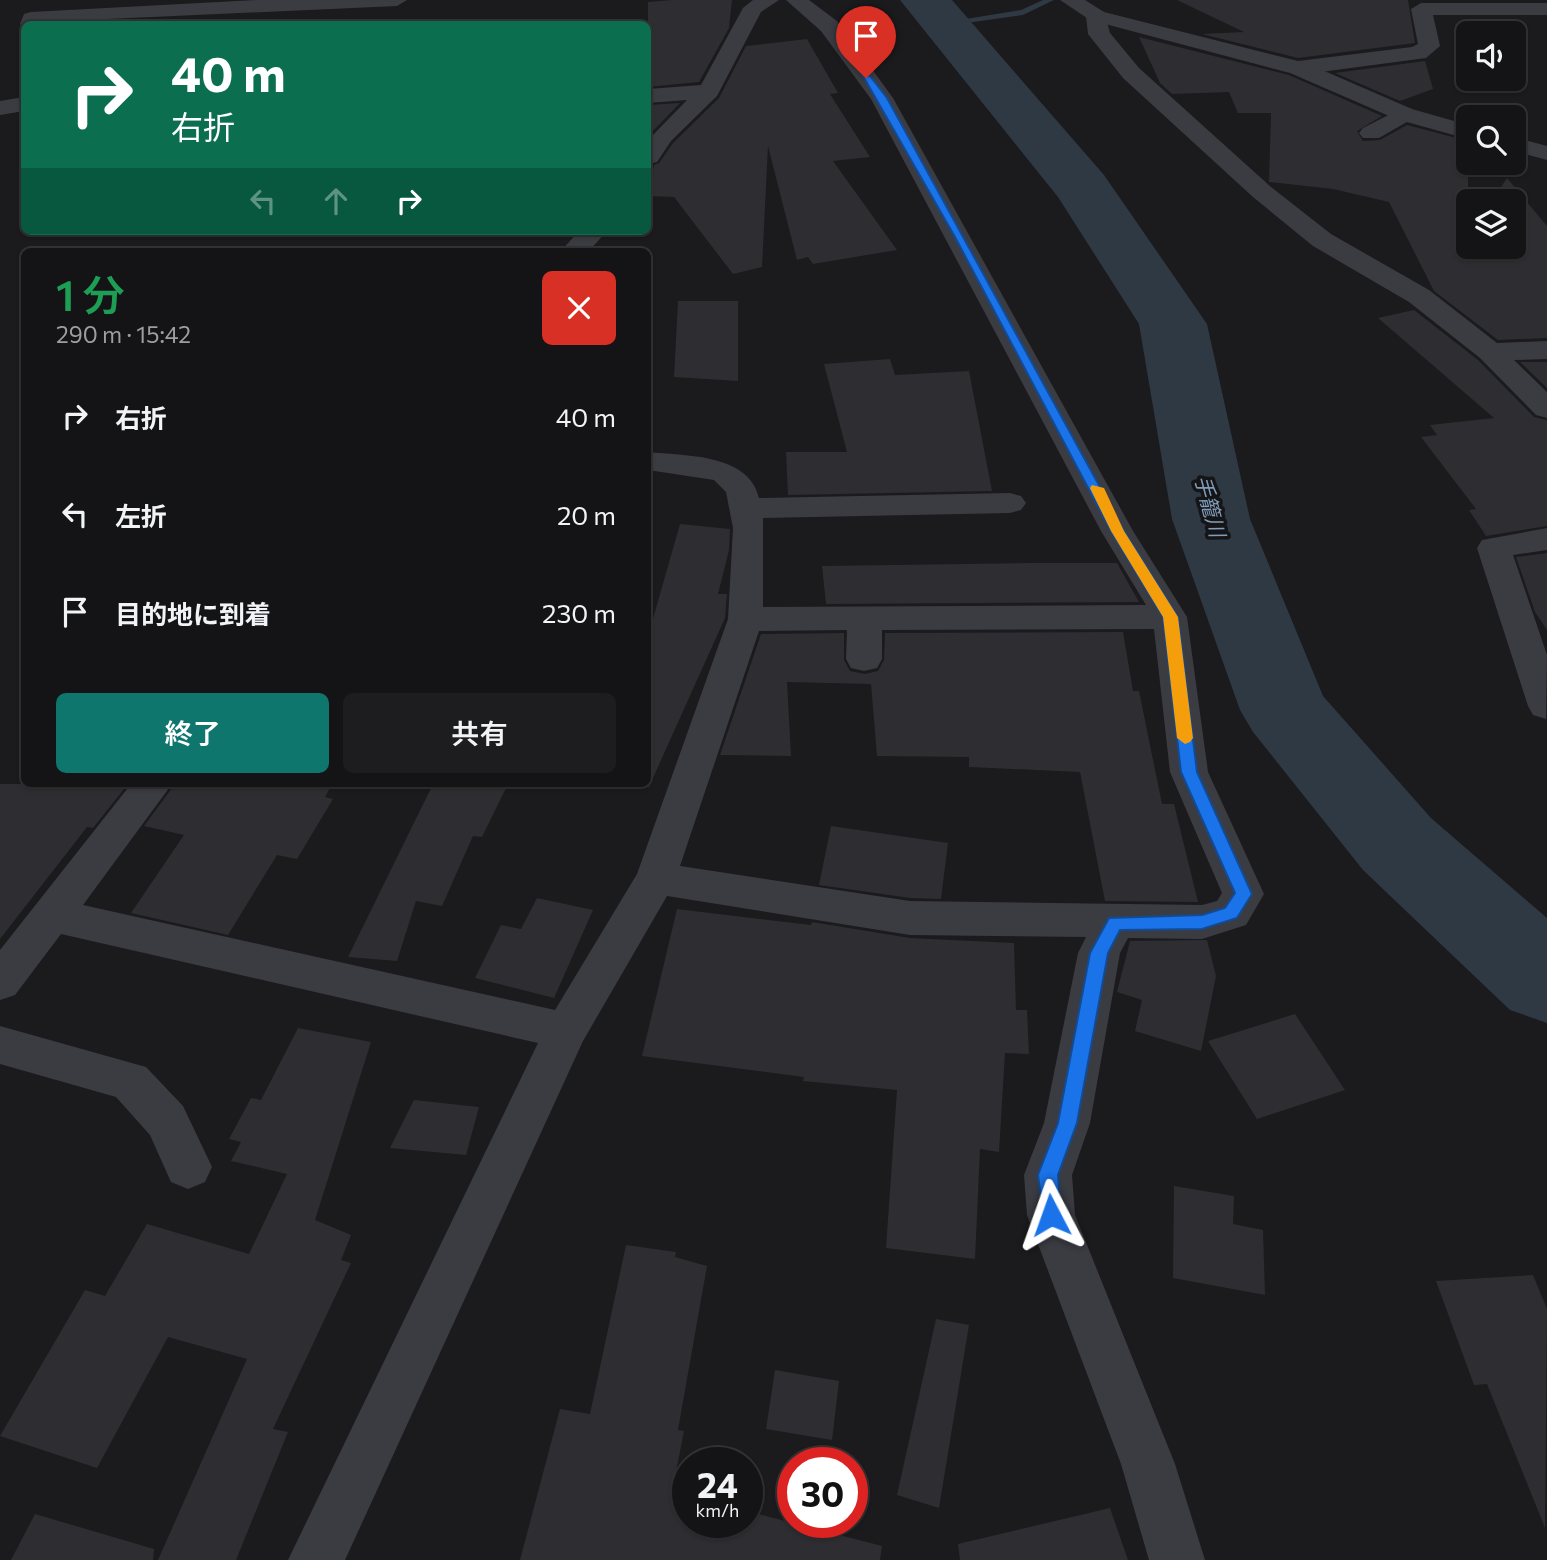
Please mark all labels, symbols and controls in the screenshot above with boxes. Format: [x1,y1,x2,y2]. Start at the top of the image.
pin [836,6,896,78]
icon: arrive [847,17,885,55]
map controls [1456,21,1526,259]
button: sound [1456,21,1526,91]
text: 40 m [171,42,286,102]
icon: right [56,49,147,140]
button: search [1456,105,1526,175]
text: 右折 [171,106,235,146]
icon: left [244,182,282,220]
icon: ahead [317,182,355,220]
icon: right [390,182,428,220]
button: layers [1456,189,1526,259]
text: 1 分 [56,268,125,320]
button: close [542,271,616,345]
text: 290 m · 15:42 [56,320,191,348]
icon: right [56,397,94,435]
text: 40 m [556,401,616,432]
text: 右折 [115,402,167,433]
water label: 手籠川 [1191,472,1232,542]
icon: left [56,495,94,533]
text: 20 m [557,499,616,530]
text: 左折 [115,500,167,531]
icon: arrive [56,593,94,631]
text: 230 m [542,597,616,628]
text: 目的地に到着 [115,598,271,629]
button: 終了 [56,693,329,773]
button: 共有 [343,693,616,773]
position arrow [1014,1178,1088,1252]
speed limit sign: 30 [777,1447,868,1538]
text: 24 [697,1462,738,1505]
text: km/h [696,1499,739,1521]

